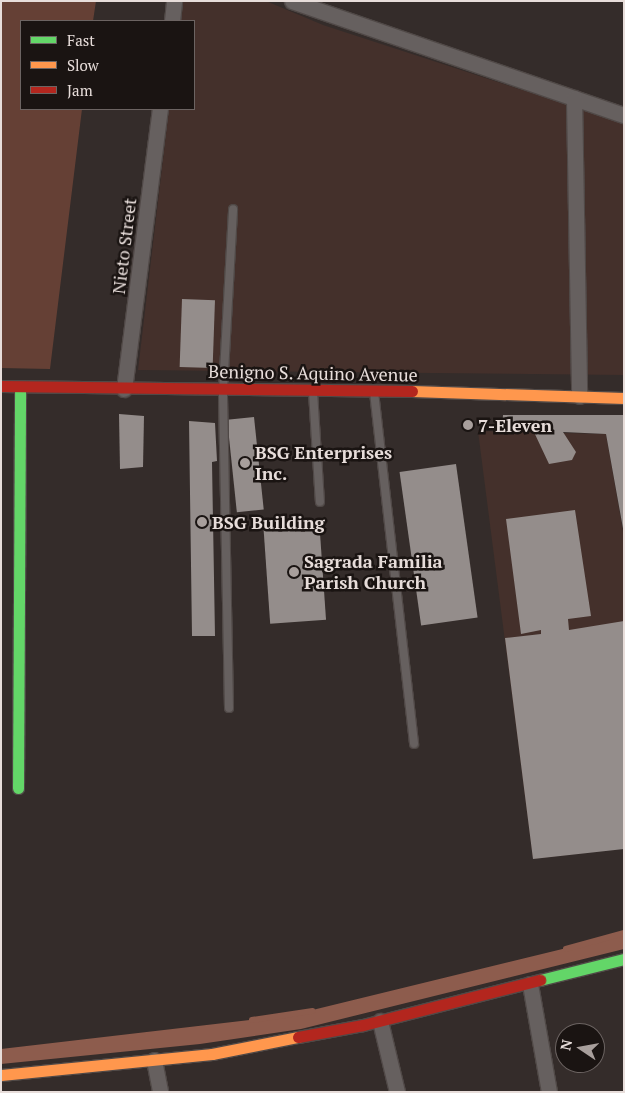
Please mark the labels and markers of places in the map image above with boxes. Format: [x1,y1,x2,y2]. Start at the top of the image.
place label: 7-Eleven [478,414,552,436]
marker: 7-Eleven [462,419,474,431]
place label: BSG Enterprises Inc. [255,442,392,484]
marker: BSG Enterprises Inc. [239,457,251,469]
place label: BSG Building [212,511,325,533]
marker: BSG Building [196,516,208,528]
place label: Sagrada Familia Parish Church [304,551,443,594]
marker: Sagrada Familia Parish Church [288,566,300,578]

